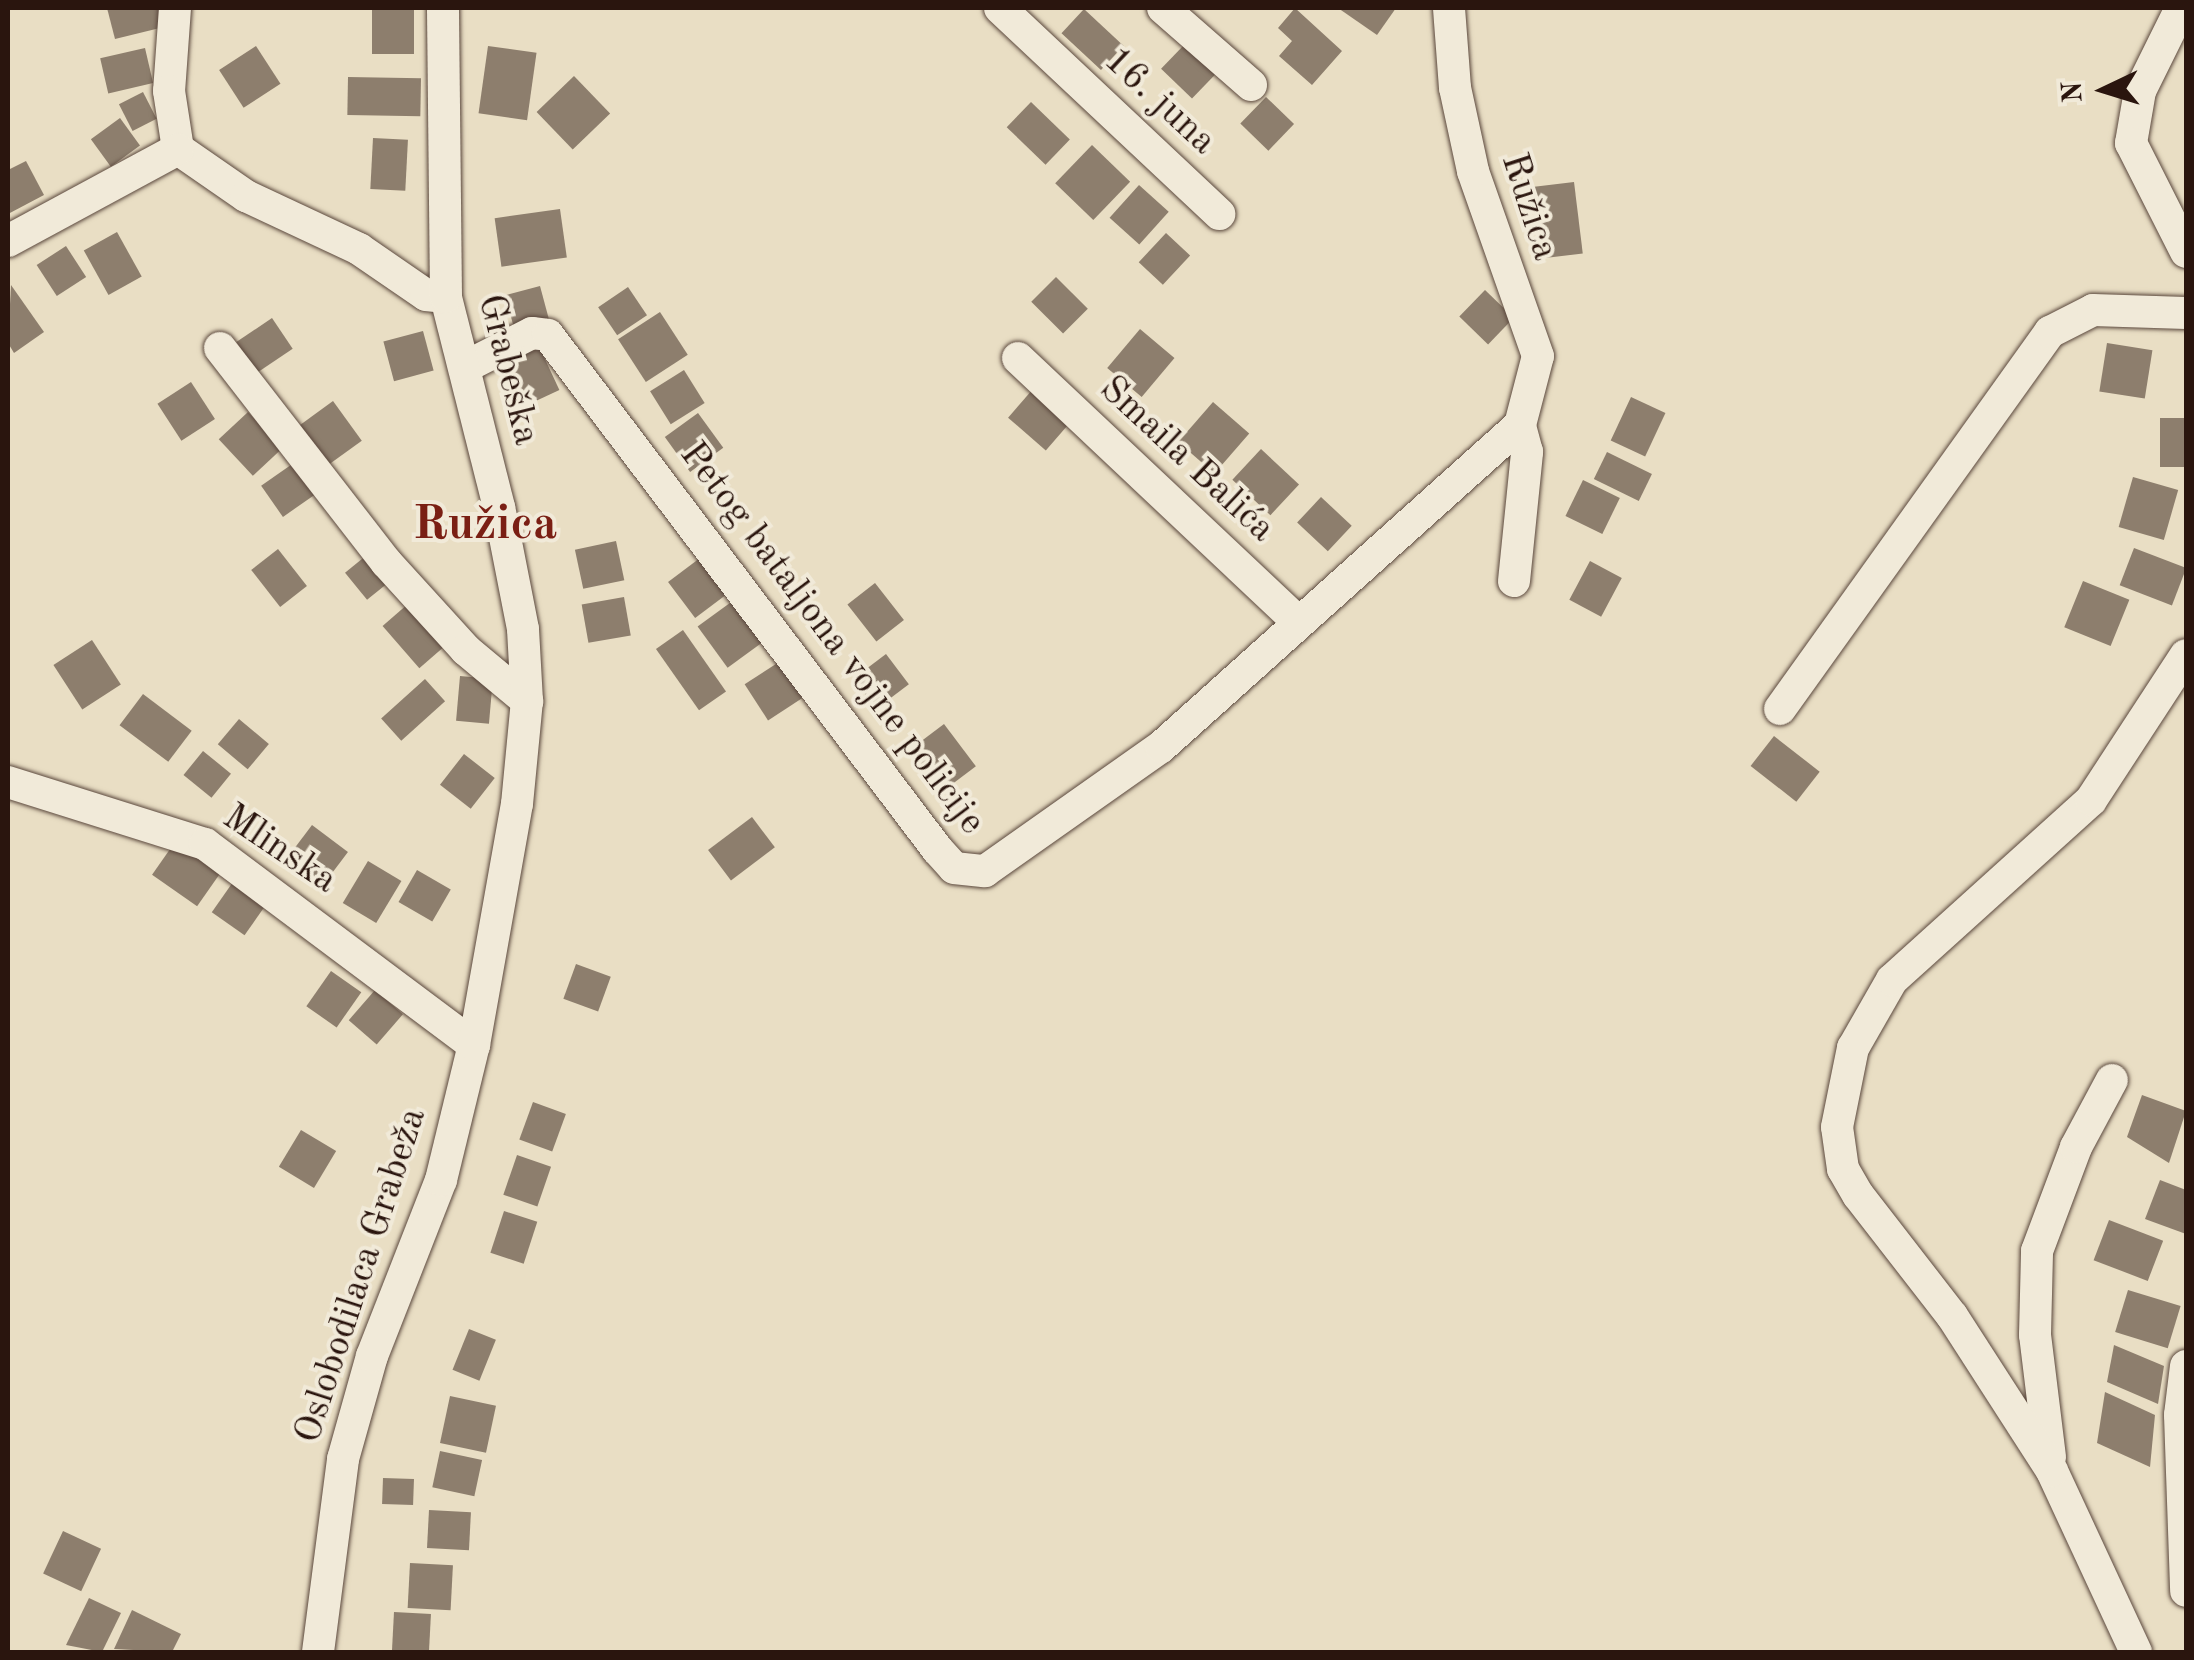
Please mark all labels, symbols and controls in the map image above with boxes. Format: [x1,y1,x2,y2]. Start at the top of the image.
street label: 16. juna [1093,39,1225,165]
north arrow [2054,40,2154,140]
text: N [2059,80,2089,104]
street label: Ružica [1489,148,1567,266]
street label: Grabeška [466,290,548,450]
street label: Smaila Balića [1089,367,1283,553]
street label: Petog bataljona vojne policije [668,434,994,844]
district label: Ružica [413,497,557,555]
street label: Mlinska [213,795,345,905]
street label: Oslobodilaca Grabeža [286,1103,438,1449]

